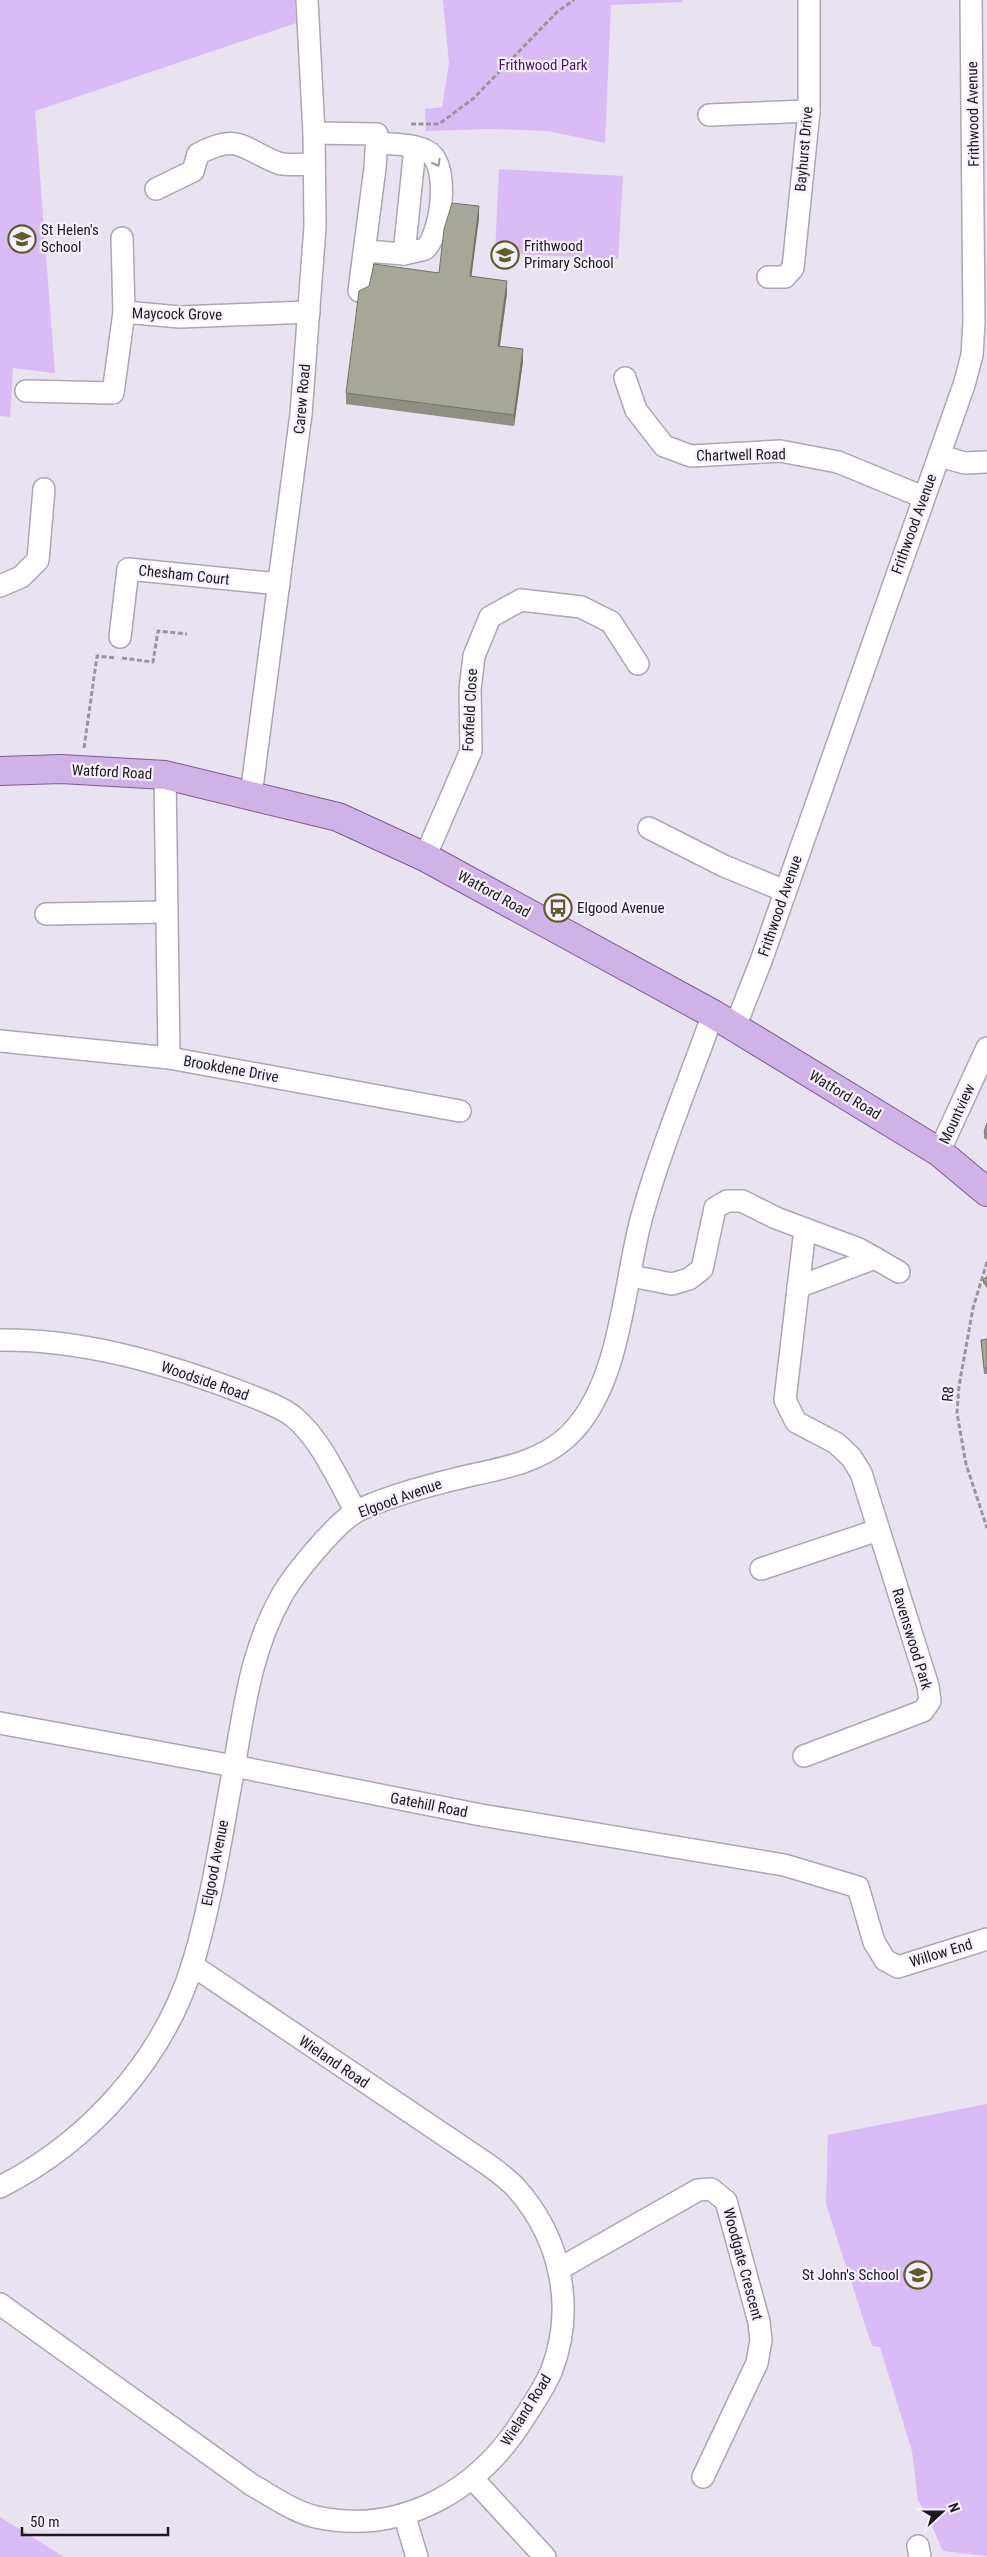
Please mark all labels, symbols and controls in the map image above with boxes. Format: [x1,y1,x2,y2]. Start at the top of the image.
park label: Frithwood Park [498,56,588,74]
street label: Frithwood Avenue [963,61,983,167]
street label: Bayhurst Drive [791,106,817,192]
one-way arrow [430,158,440,167]
place label: St Helen's School [41,221,99,256]
school or university icon: St Helen's School [7,224,37,254]
place label: Frithwood Primary School [524,237,614,272]
school or university icon: Frithwood Primary School [490,240,520,270]
street label: Maycock Grove [132,304,222,324]
street label: Carew Road [290,363,314,435]
street label: Chartwell Road [696,445,786,465]
street label: Frithwood Avenue [887,471,941,577]
street label: Chesham Court [138,561,230,589]
street label: Foxfield Close [459,668,481,752]
street label: Watford Road [71,761,153,783]
street label: Frithwood Avenue [754,853,806,959]
street label: Watford Road [454,867,534,921]
bus stop icon: Elgood Avenue [543,893,573,923]
place label: Elgood Avenue [577,899,664,917]
street label: Brookdene Drive [182,1052,280,1086]
street label: Watford Road [806,1067,884,1123]
street label: Mountview [935,1081,979,1147]
street label: Woodside Road [159,1358,251,1404]
street label: R8 [938,1385,958,1403]
street label: Elgood Avenue [356,1475,444,1521]
street label: Ravenswood Park [888,1586,936,1692]
street label: Gatehill Road [389,1789,469,1821]
street label: Elgood Avenue [198,1818,232,1908]
street label: Willow End [907,1935,975,1971]
street label: Wieland Road [295,2032,373,2092]
street label: Woodgate Crescent [719,2206,767,2322]
school or university icon: St John's School [903,2260,933,2290]
place label: St John's School [802,2266,899,2284]
street label: Wieland Road [497,2371,555,2449]
north arrow [917,2487,967,2537]
text: N [945,2500,963,2514]
scale bar [22,2504,169,2536]
text: 50 m [30,2513,60,2531]

